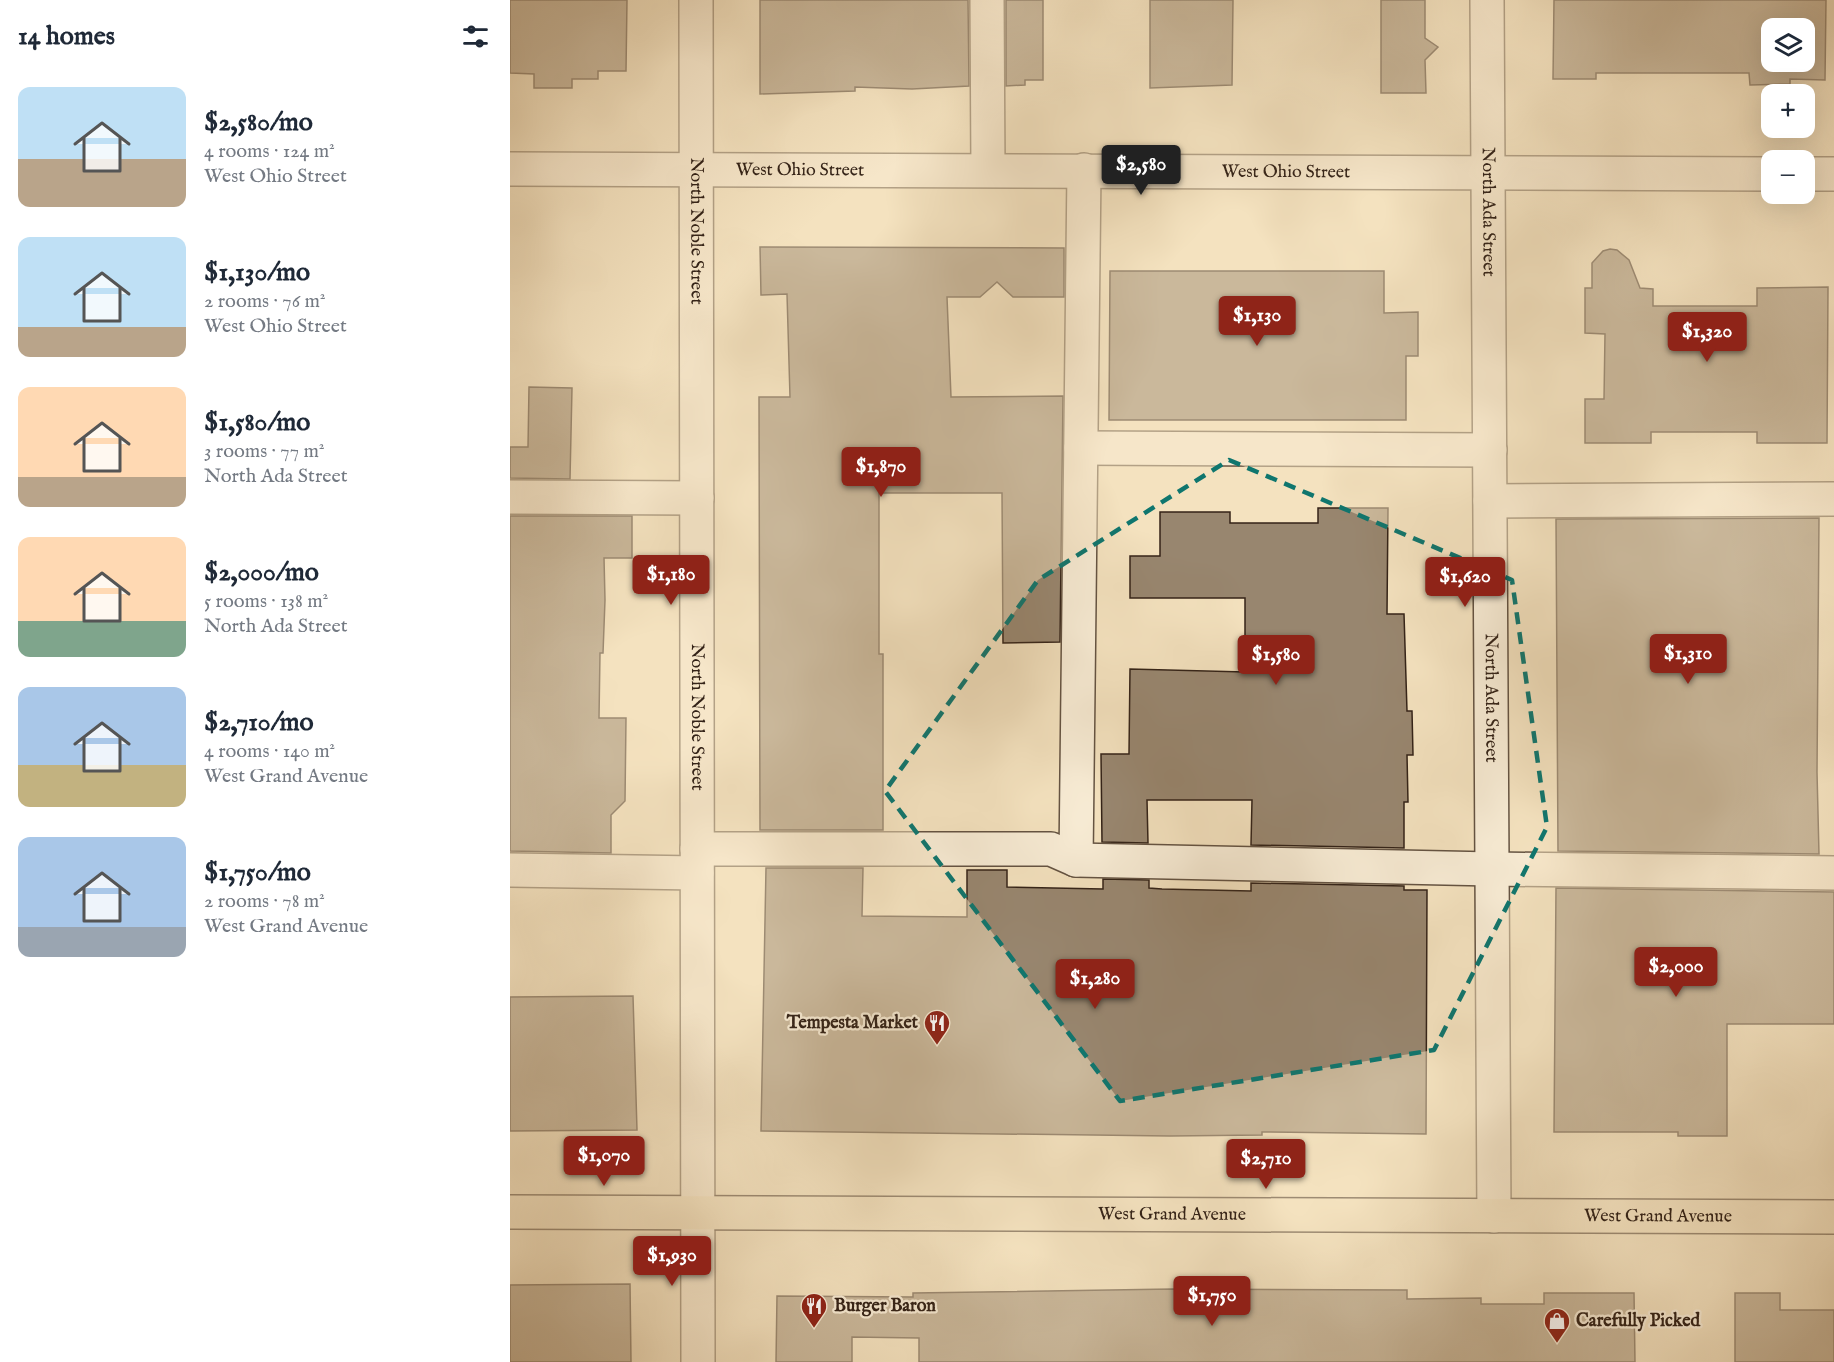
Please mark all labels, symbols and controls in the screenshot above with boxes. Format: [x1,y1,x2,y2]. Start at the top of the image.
map controls [1761,18,1815,204]
button: layers [1761,18,1815,72]
text: 14 homes [18,20,115,53]
icon: filters [459,20,492,53]
button: + [1761,84,1815,138]
text: $2,580/mo [204,106,313,139]
icon: home [66,111,138,183]
text: 4 rooms · 124 m² [204,139,335,164]
pin: $2,580 [1092,145,1190,196]
street label: North Ada Street [1476,147,1500,277]
button: − [1761,150,1815,204]
text: $2,580 [1116,152,1166,177]
street label: North Noble Street [685,157,708,305]
street label: West Ohio Street [736,158,864,182]
street label: West Ohio Street [1222,160,1350,184]
text: West Ohio Street [204,164,347,189]
text: $1,130/mo [204,256,310,289]
icon: home [66,261,138,333]
text: 2 rooms · 76 m² [204,289,325,314]
pin: $1,130 [1208,296,1306,347]
text: $1,130 [1233,303,1281,328]
pin: $1,320 [1658,312,1756,363]
text: West Ohio Street [204,314,347,339]
text: $1,320 [1682,319,1732,344]
text: $1,580/mo [204,406,310,439]
icon: home [66,411,138,483]
text: 3 rooms · 77 m² [204,439,324,464]
pin: $1,870 [832,447,930,498]
text: $1,870 [856,454,906,479]
text: North Ada Street [204,464,348,489]
pin: $1,180 [622,555,720,606]
text: $2,000/mo [204,556,319,589]
pin: $1,620 [1416,557,1514,608]
icon: home [66,561,138,633]
text: $1,180 [647,562,695,587]
text: $1,620 [1439,564,1491,589]
text: 5 rooms · 138 m² [204,589,328,614]
text: North Ada Street [204,614,348,639]
street label: North Ada Street [1479,633,1503,763]
pin: $1,310 [1639,634,1737,685]
pin: $1,580 [1227,635,1325,686]
text: $1,310 [1664,641,1712,666]
text: $1,580 [1252,642,1300,667]
street label: North Noble Street [685,643,709,791]
text: $2,710/mo [204,706,314,739]
icon: home [66,711,138,783]
text: 4 rooms · 140 m² [204,739,335,764]
text: West Grand Avenue [204,764,368,789]
text: $1,750/mo [204,856,311,889]
icon: home [66,861,138,933]
text: 2 rooms · 78 m² [204,889,325,914]
text: West Grand Avenue [204,914,368,939]
pin: $2,000 [1627,947,1725,998]
text: $2,000 [1648,954,1704,979]
pin: $1,280 [1046,959,1144,1010]
text: $1,280 [1070,966,1120,991]
restaurant icon: Tempesta Market [922,1008,952,1046]
place label: Tempesta Market [786,1012,919,1035]
pin: $1,070 [555,1136,653,1187]
pin: $2,710 [1217,1139,1315,1190]
text: $1,070 [578,1143,630,1168]
text: $2,710 [1240,1146,1292,1171]
street label: West Grand Avenue [1098,1203,1246,1226]
street label: West Grand Avenue [1584,1205,1732,1228]
pin: $1,930 [623,1236,721,1287]
text: $1,930 [647,1243,697,1268]
pin: $1,750 [1163,1276,1261,1327]
text: $1,750 [1187,1283,1237,1308]
restaurant icon: Burger Baron [799,1291,829,1329]
place label: Burger Baron [834,1295,936,1318]
shop icon: Carefully Picked [1542,1306,1572,1344]
place label: Carefully Picked [1576,1310,1700,1333]

